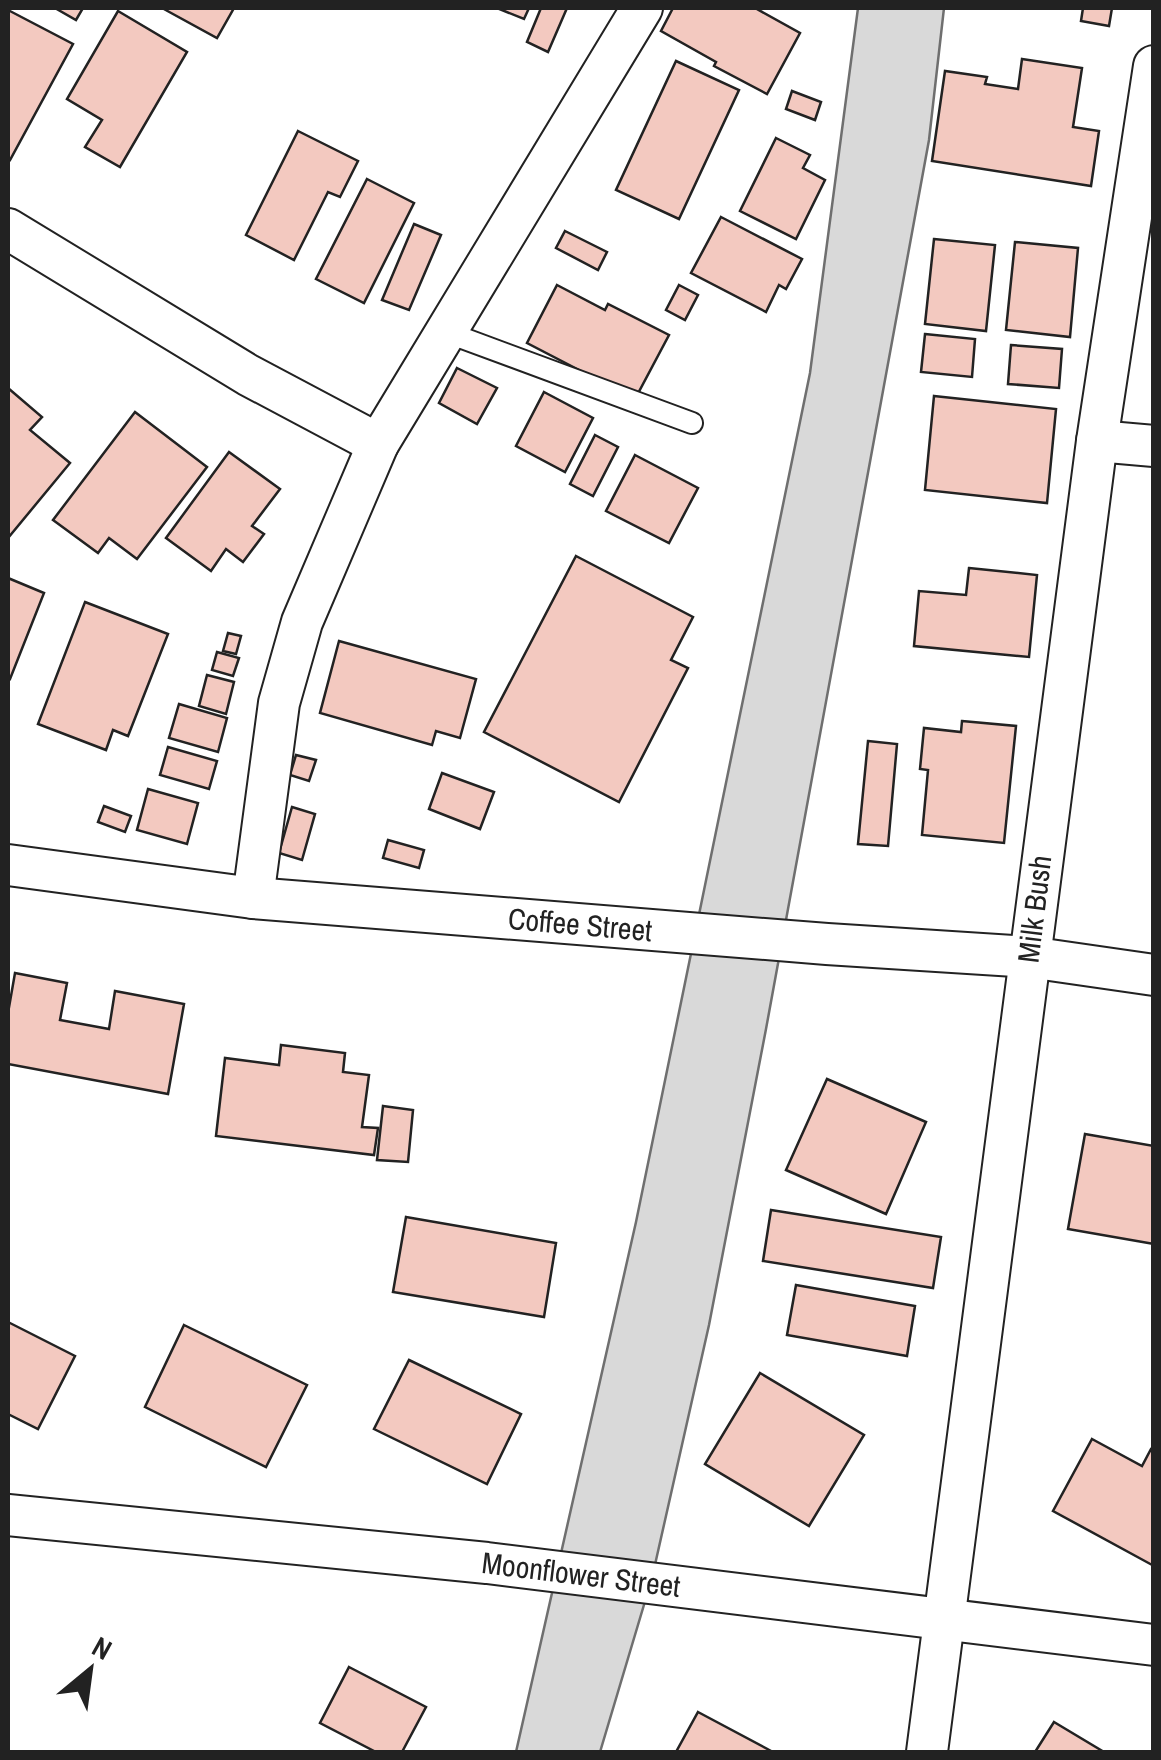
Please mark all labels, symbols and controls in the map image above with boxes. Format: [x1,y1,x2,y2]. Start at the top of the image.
street label: Milk Bush [1008,853,1060,965]
street label: Coffee Street [506,898,654,950]
street label: Moonflower Street [480,1542,683,1606]
north arrow [40,1620,140,1720]
text: N [86,1627,119,1669]

